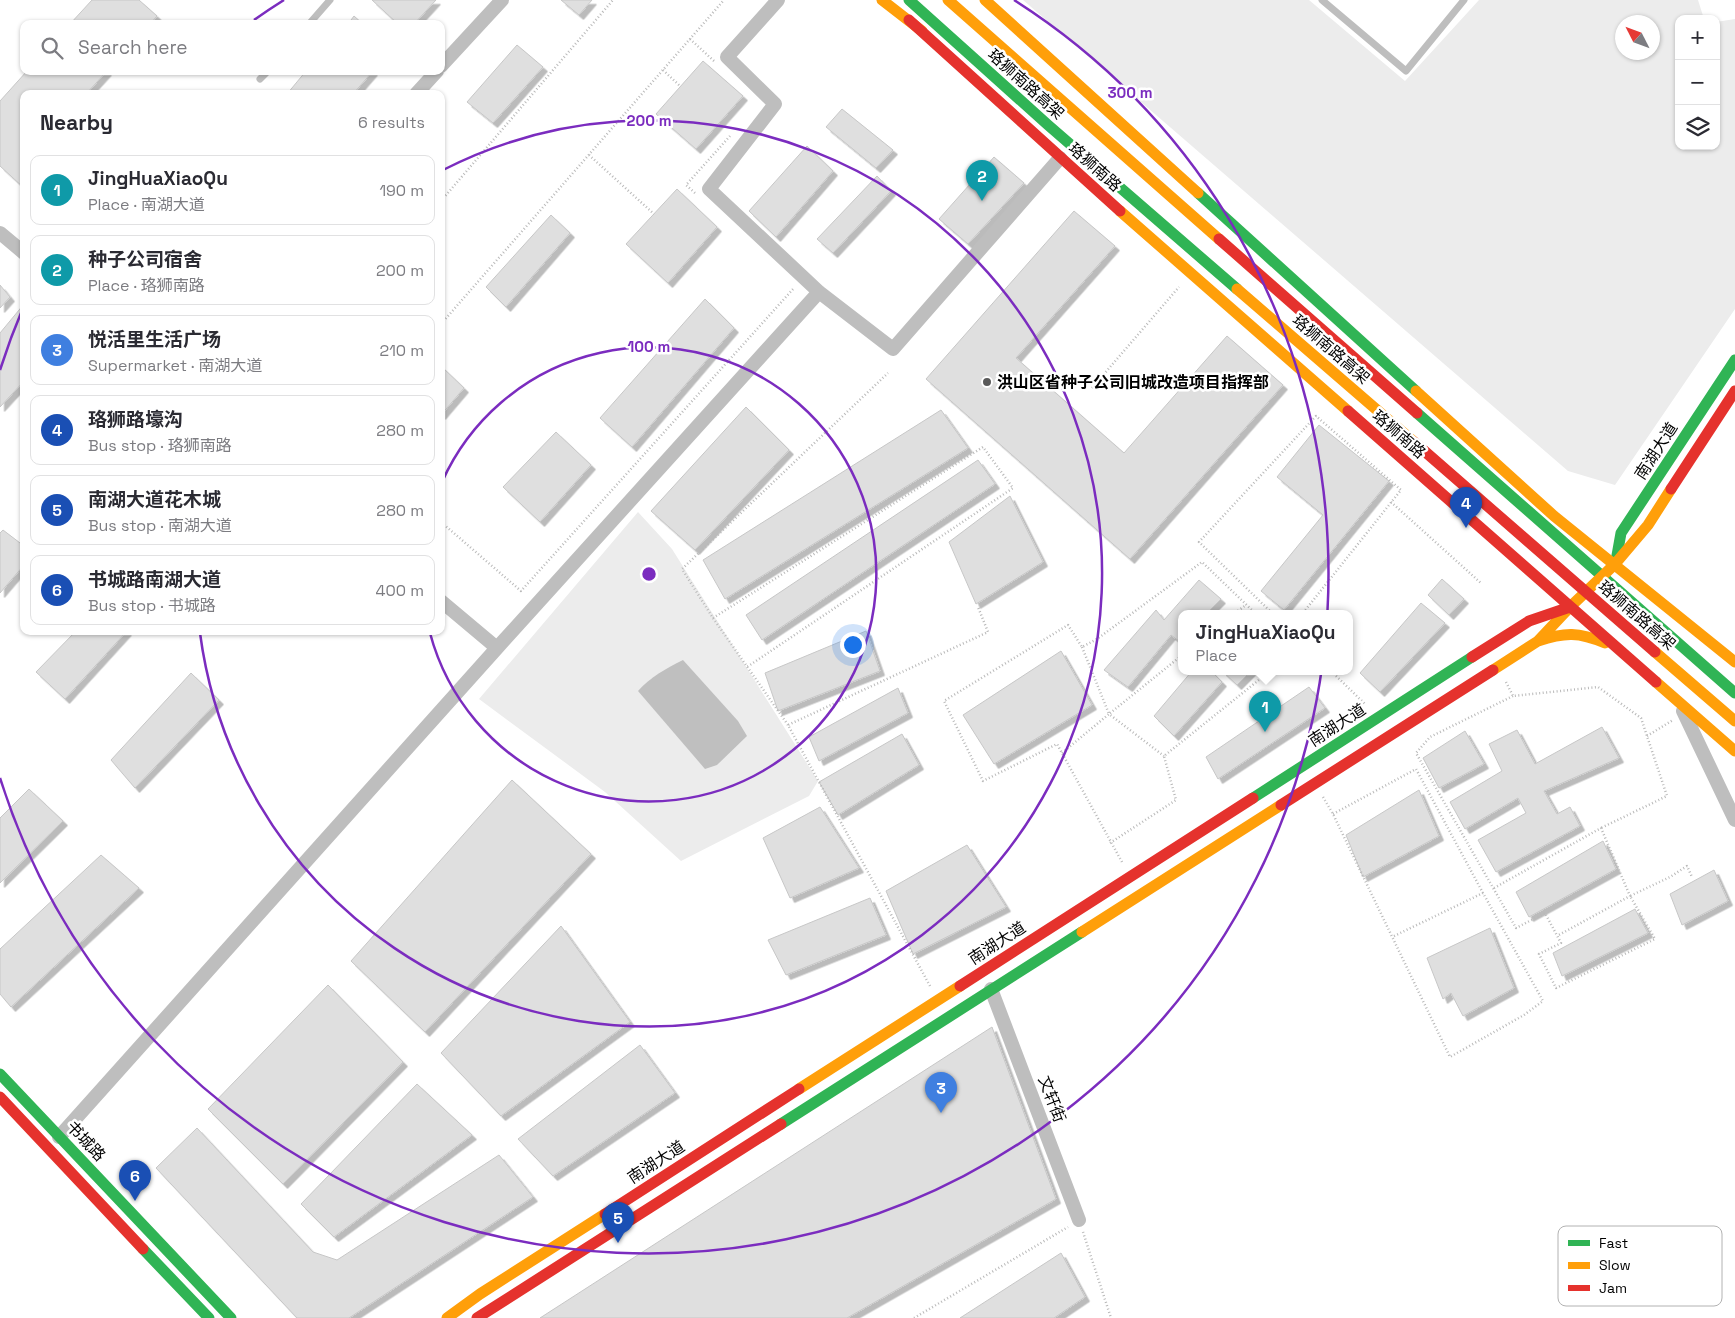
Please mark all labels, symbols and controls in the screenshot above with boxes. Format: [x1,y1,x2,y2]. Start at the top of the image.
north arrow [1615,15,1660,60]
map controls [1675,15,1720,150]
button: + [1675,15,1720,60]
search box [20,20,445,75]
icon: search [38,34,66,62]
text: Search here [78,35,188,60]
street label: 珞狮南路高架 [983,44,1069,124]
button: − [1675,60,1720,105]
text: 300 m [1107,83,1153,102]
button: layers [1675,105,1720,150]
text: Nearby [40,109,113,136]
text: 200 m [627,111,671,130]
text: 6 results [358,112,425,133]
street label: 珞狮南路 [1064,138,1126,196]
pin: 2 [966,160,998,201]
text: JingHuaXiaoQu [88,166,228,191]
text: 1 [53,180,61,201]
text: 190 m [379,180,424,201]
text: Place · 南湖大道 [88,194,205,215]
text: 种子公司宿舍 [88,247,202,272]
text: 2 [52,260,62,281]
text: 200 m [376,260,424,281]
text: Place · 珞狮南路 [88,275,205,296]
street label: 珞狮南路高架 [1288,310,1374,388]
text: 悦活里生活广场 [88,327,221,352]
text: 100 m [628,337,670,356]
text: 3 [52,340,62,361]
text: 210 m [380,340,424,361]
text: Supermarket · 南湖大道 [88,355,262,376]
place label: 洪山区省种子公司旧城改造项目指挥部 [997,372,1269,393]
marker: 洪山区省种子公司旧城改造项目指挥部 [981,376,993,388]
street label: 珞狮南路 [1368,405,1430,463]
text: 珞狮路壕沟 [88,407,183,432]
street label: 南湖大道 [1630,418,1682,484]
text: 4 [52,420,62,441]
text: 280 m [376,420,424,441]
text: Bus stop · 珞狮南路 [88,435,232,456]
text: 南湖大道花木城 [88,487,221,512]
pin: 4 [1450,487,1482,528]
text: 5 [52,500,62,521]
text: 280 m [376,500,424,521]
text: Bus stop · 南湖大道 [88,515,232,536]
centre of rings [640,565,658,583]
text: 书城路南湖大道 [88,567,221,592]
street label: 珞狮南路高架 [1594,576,1680,654]
text: 6 [52,580,62,601]
text: 400 m [376,580,424,601]
text: Bus stop · 书城路 [88,595,216,616]
popup [1178,610,1353,675]
text: JingHuaXiaoQu [1196,620,1335,645]
your location [840,632,866,658]
text: Place [1196,645,1237,666]
pin: 1 [1249,691,1281,732]
street label: 南湖大道 [1304,699,1370,751]
street label: 南湖大道 [964,917,1030,969]
pin: 3 [925,1072,957,1113]
street label: 文轩街 [1034,1073,1070,1125]
street label: 书城路 [62,1116,110,1166]
street label: 南湖大道 [623,1136,689,1188]
pin: 6 [119,1160,151,1201]
pin: 5 [602,1202,634,1243]
legend [1558,1226,1722,1306]
text: Fast [1599,1234,1628,1252]
text: Slow [1599,1256,1631,1274]
text: Jam [1599,1279,1627,1297]

